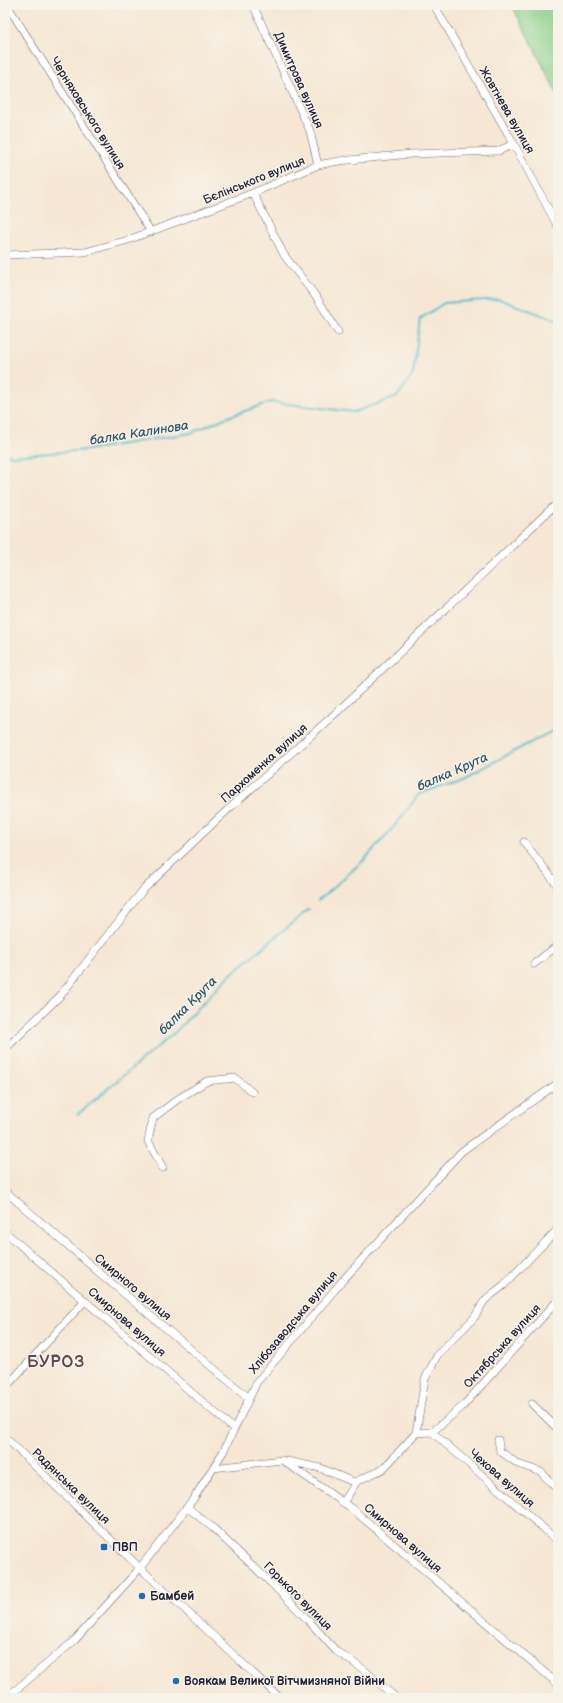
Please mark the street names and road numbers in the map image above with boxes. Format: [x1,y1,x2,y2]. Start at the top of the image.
street label: Димитрова вулиця [271,30,327,131]
street label: Черняховського вулиця [47,54,129,173]
street label: Жовтнева вулиця [476,64,538,157]
street label: Бєлінського вулиця [201,153,308,208]
street label: Пархоменка вулиця [218,720,311,806]
street label: Смирного вулиця [91,1251,174,1324]
street label: Хлібозаводська вулиця [246,1268,341,1377]
street label: Смирнова вулиця [85,1284,169,1360]
street label: Октябрська вулиця [461,1301,544,1391]
street label: Радянська вулиця [28,1445,113,1528]
street label: Чехова вулиця [466,1446,538,1511]
street label: Смирнова вулиця [361,1500,445,1576]
street label: Горького вулиця [260,1559,335,1634]

